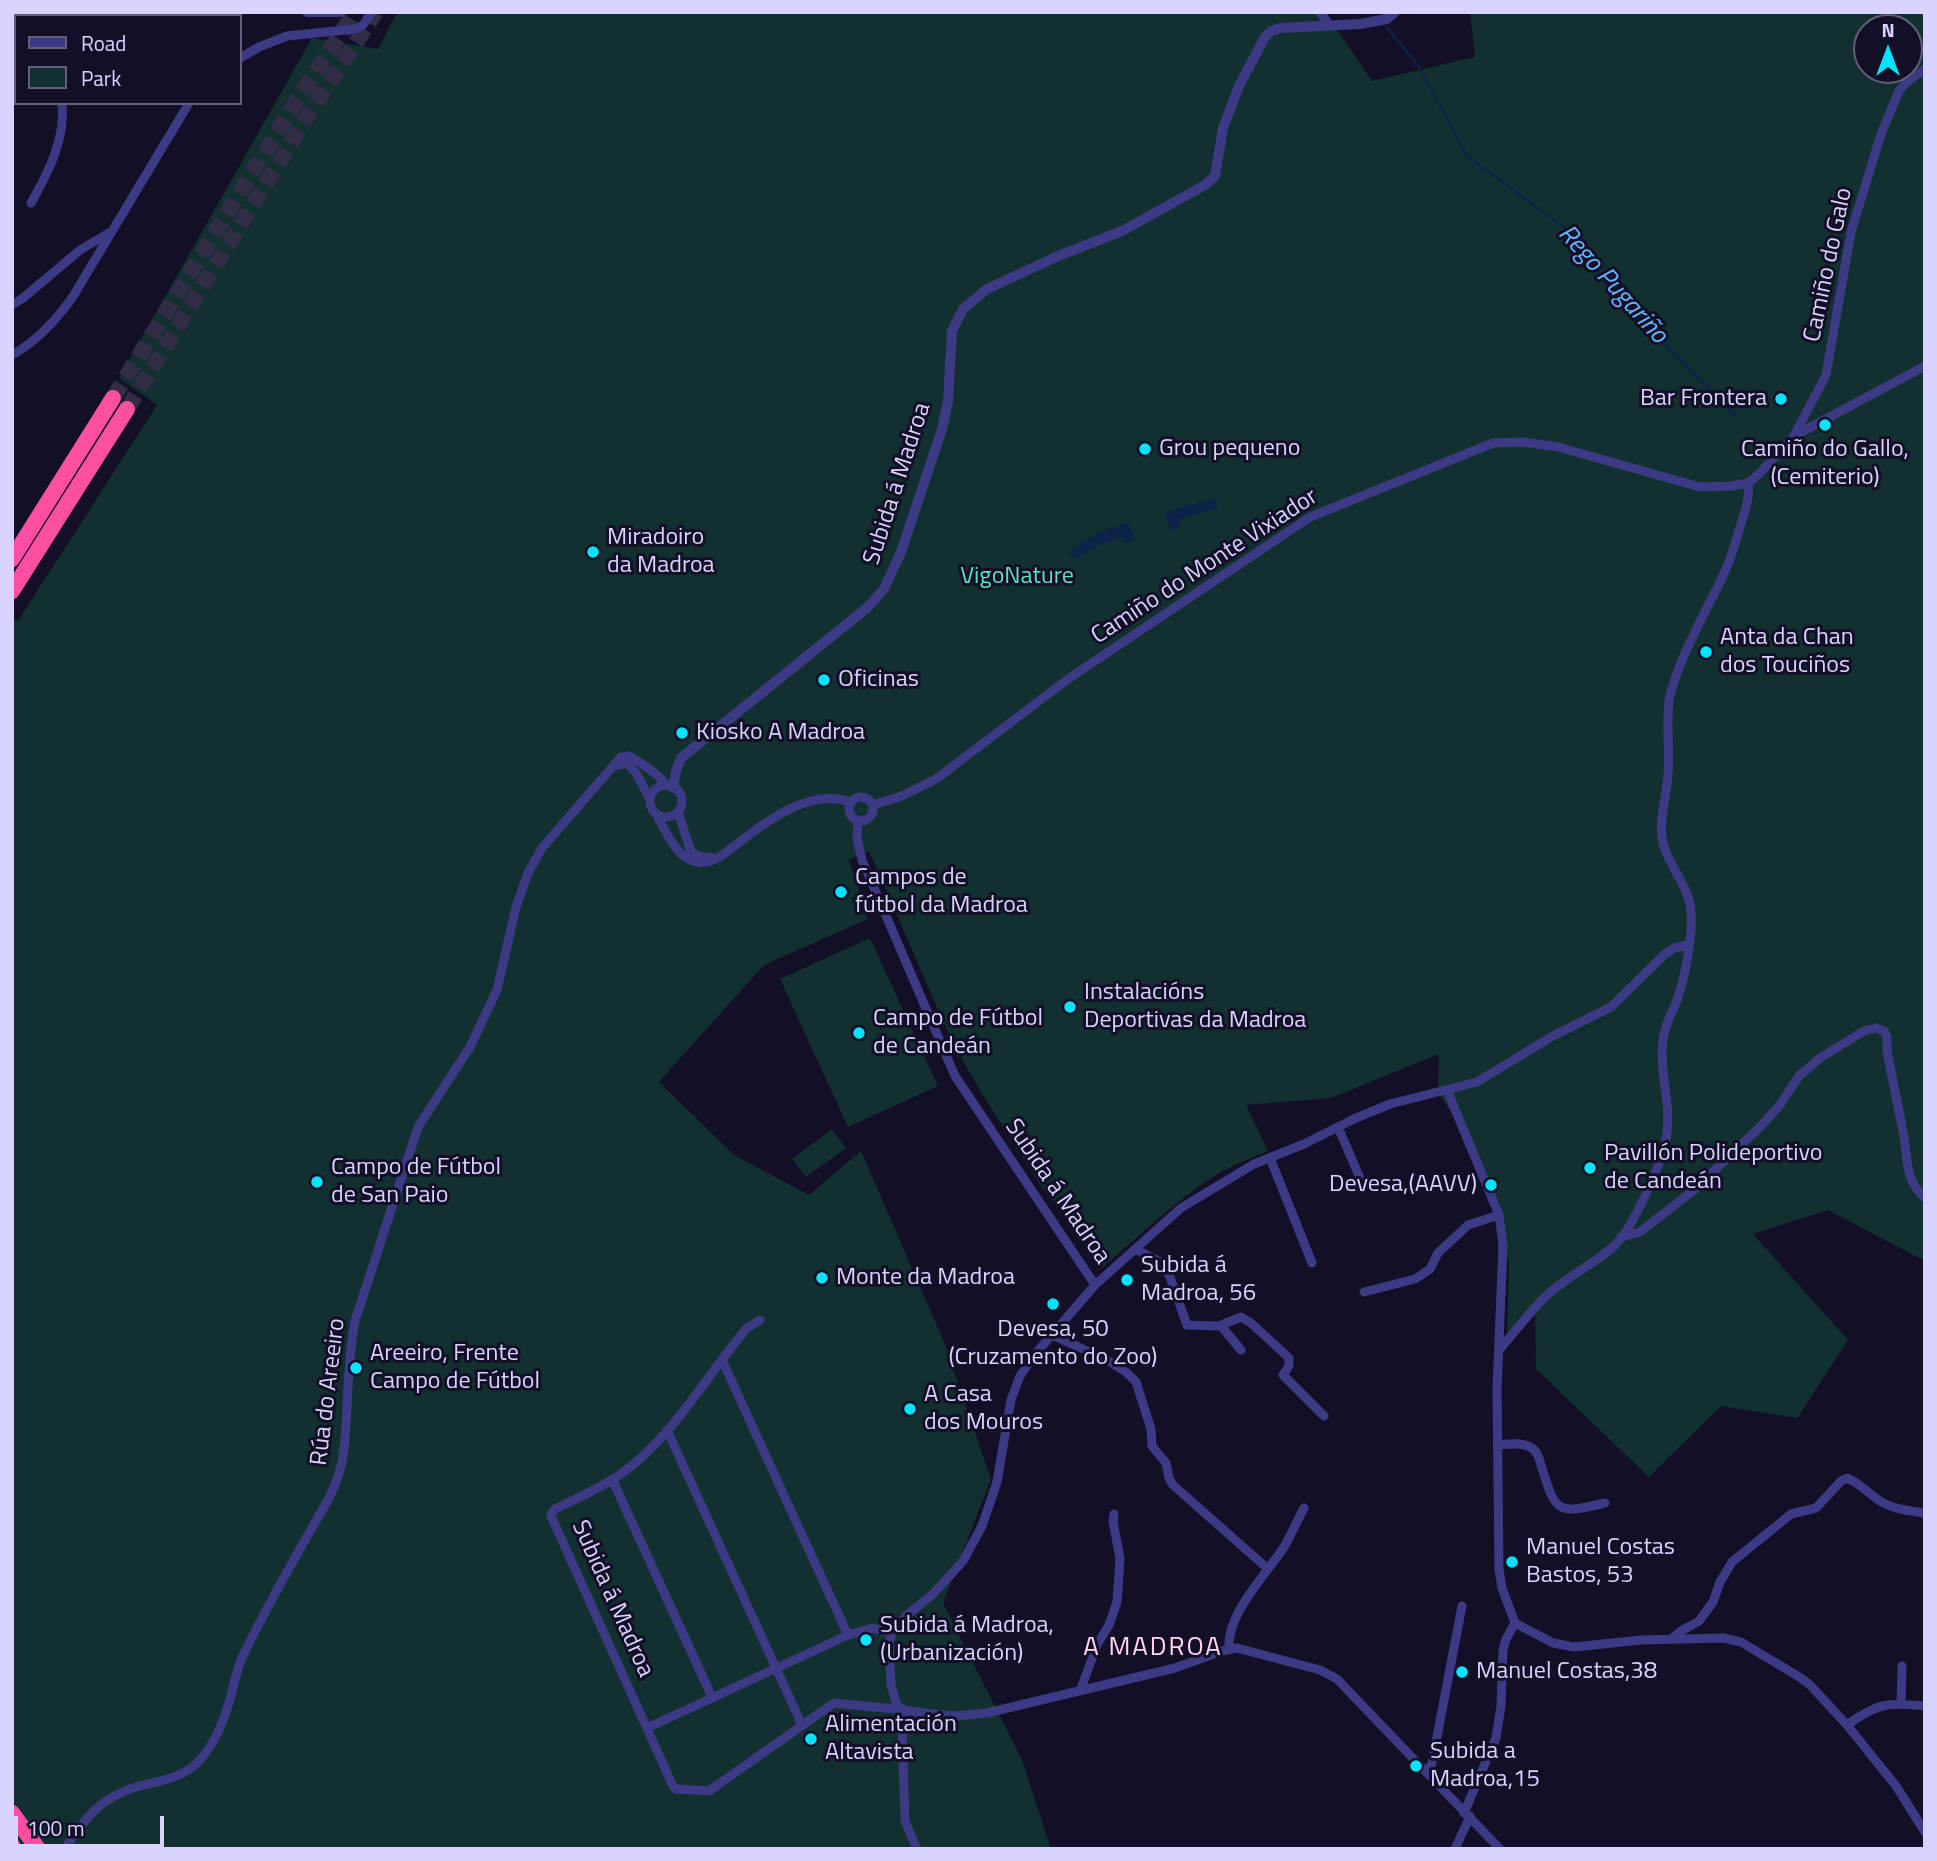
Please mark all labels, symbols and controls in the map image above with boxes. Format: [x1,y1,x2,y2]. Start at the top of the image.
legend [14,14,242,105]
north arrow [1853,14,1923,84]
text: N [1881,15,1895,44]
text: Road [81,27,126,59]
text: Park [81,62,121,94]
street label: Camiño do Galo [1799,185,1859,345]
water label: Rego Pugariño [1551,219,1673,351]
place label: Bar Frontera [1640,385,1767,413]
marker: Bar Frontera [1773,391,1789,407]
street label: Subida á Madroa [858,399,938,569]
marker: Camiño do Gallo, (Cemiterio) [1817,417,1833,433]
place label: Grou pequeno [1159,435,1300,463]
place label: Camiño do Gallo, (Cemiterio) [1741,436,1909,492]
marker: Grou pequeno [1137,441,1153,457]
street label: Camiño do Monte Vixiador [1086,483,1324,651]
place label: Miradoiro da Madroa [607,524,715,580]
marker: Miradoiro da Madroa [585,544,601,560]
park label: VigoNature [960,563,1074,591]
place label: Anta da Chan dos Touciños [1720,624,1854,680]
marker: Anta da Chan dos Touciños [1698,644,1714,660]
place label: Oficinas [838,666,919,694]
marker: Oficinas [816,672,832,688]
place label: Kiosko A Madroa [696,719,865,747]
marker: Kiosko A Madroa [674,725,690,741]
place label: Campos de fútbol da Madroa [855,864,1028,920]
marker: Campos de fútbol da Madroa [833,884,849,900]
place label: Instalacións Deportivas da Madroa [1084,979,1306,1035]
marker: Instalacións Deportivas da Madroa [1062,999,1078,1015]
place label: Campo de Fútbol de Candeán [873,1005,1043,1061]
marker: Campo de Fútbol de Candeán [851,1025,867,1041]
street label: Subida á Madroa [998,1114,1116,1270]
place label: Pavillón Polideportivo de Candeán [1604,1140,1822,1196]
place label: Campo de Fútbol de San Paio [331,1154,501,1210]
marker: Pavillón Polideportivo de Candeán [1582,1160,1598,1176]
place label: Devesa,(AAVV) [1329,1171,1477,1199]
marker: Campo de Fútbol de San Paio [309,1174,325,1190]
marker: Devesa,(AAVV) [1483,1177,1499,1193]
place label: Subida á Madroa, 56 [1141,1252,1256,1308]
place label: Monte da Madroa [836,1264,1015,1292]
marker: Monte da Madroa [814,1270,830,1286]
marker: Subida á Madroa, 56 [1119,1272,1135,1288]
marker: Devesa, 50 (Cruzamento do Zoo) [1045,1296,1061,1312]
place label: Devesa, 50 (Cruzamento do Zoo) [949,1316,1157,1372]
street label: Rúa do Areeiro [306,1317,352,1467]
place label: Areeiro, Frente Campo de Fútbol [370,1340,540,1396]
marker: Areeiro, Frente Campo de Fútbol [348,1360,364,1376]
place label: A Casa dos Mouros [924,1381,1043,1437]
marker: A Casa dos Mouros [902,1401,918,1417]
street label: Subida á Madroa [565,1516,659,1682]
place label: Manuel Costas Bastos, 53 [1526,1534,1675,1590]
marker: Manuel Costas Bastos, 53 [1504,1554,1520,1570]
place label: Subida á Madroa, (Urbanización) [880,1612,1054,1668]
marker: Subida á Madroa, (Urbanización) [858,1632,874,1648]
district label: A MADROA [1084,1633,1222,1665]
place label: Manuel Costas,38 [1476,1658,1657,1686]
marker: Manuel Costas,38 [1454,1664,1470,1680]
place label: Alimentación Altavista [825,1711,957,1767]
marker: Alimentación Altavista [803,1731,819,1747]
place label: Subida a Madroa,15 [1430,1738,1540,1794]
marker: Subida a Madroa,15 [1408,1758,1424,1774]
scale bar [18,1801,168,1845]
text: 100 m [27,1812,84,1844]

